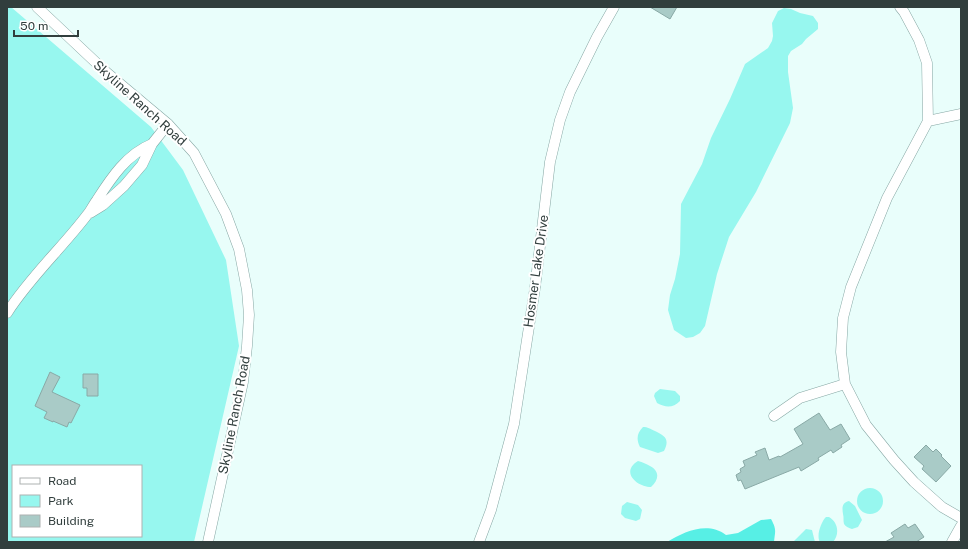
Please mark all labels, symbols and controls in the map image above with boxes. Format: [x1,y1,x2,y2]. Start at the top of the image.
scale bar [14,12,78,38]
text: 50 m [20,19,48,33]
street label: Skyline Ranch Road [90,57,190,149]
street label: Hosmer Lake Drive [521,214,551,328]
street label: Skyline Ranch Road [215,355,253,475]
legend [12,465,142,537]
text: Road [48,474,76,488]
text: Park [48,494,74,508]
text: Building [48,514,94,528]

